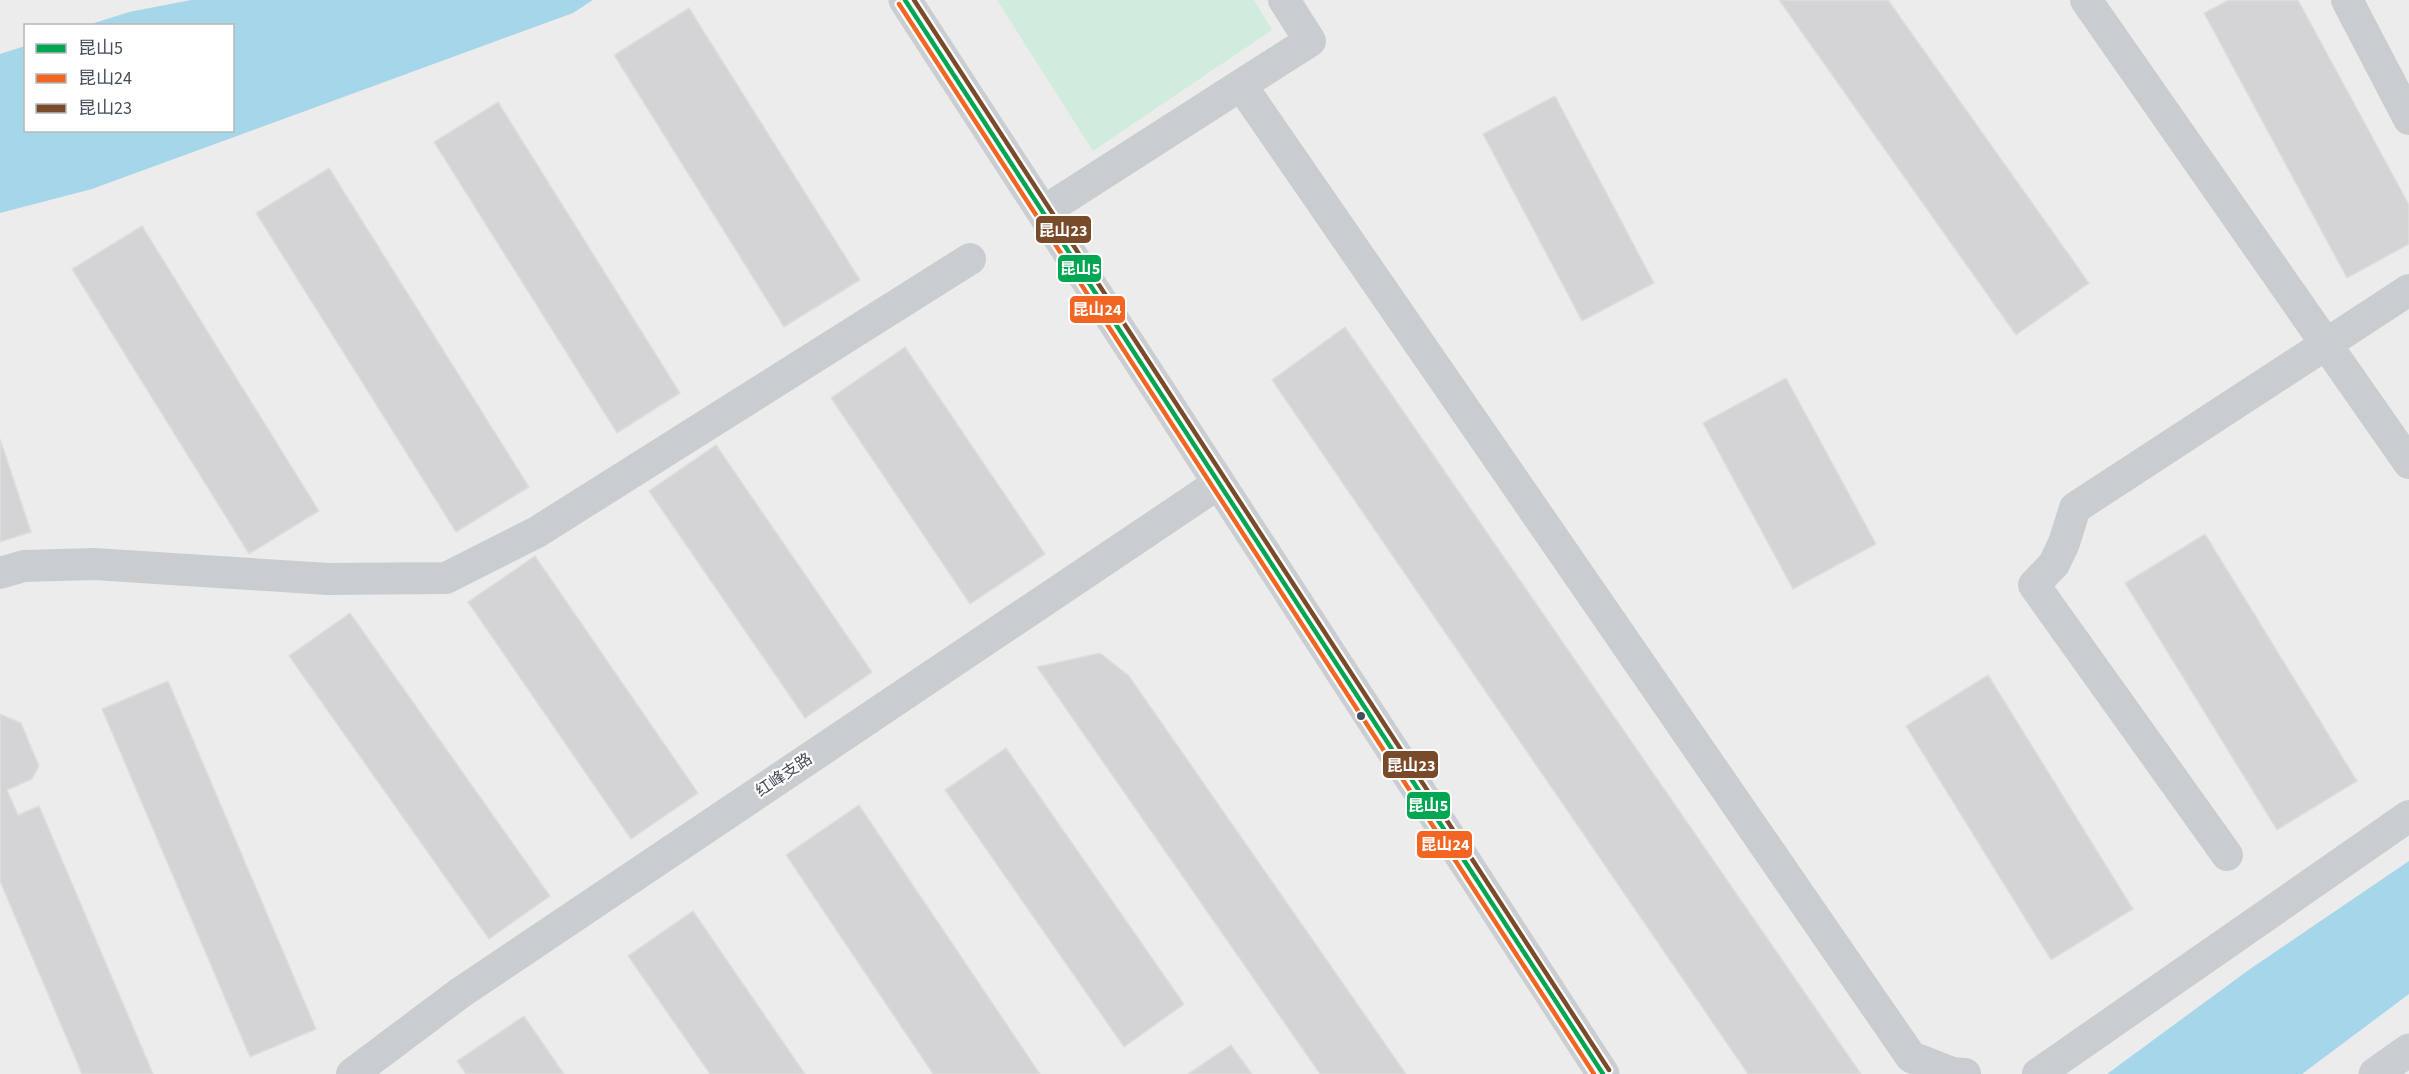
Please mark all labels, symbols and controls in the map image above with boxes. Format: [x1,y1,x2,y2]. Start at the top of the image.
legend [24,24,234,132]
text: 昆山5 [78,36,123,61]
text: 昆山24 [78,66,132,91]
text: 昆山23 [78,96,132,121]
line badge: 昆山23 [1035,215,1092,244]
text: 昆山23 [1039,220,1087,242]
line badge: 昆山5 [1057,254,1102,283]
text: 昆山5 [1060,258,1100,280]
line badge: 昆山24 [1069,295,1126,324]
text: 昆山24 [1073,299,1122,321]
unlabelled marker [1355,710,1367,722]
street label: 红峰支路 [751,748,817,802]
line badge: 昆山23 [1382,750,1439,779]
text: 昆山23 [1387,755,1435,777]
line badge: 昆山5 [1406,791,1451,820]
text: 昆山5 [1408,795,1448,817]
line badge: 昆山24 [1416,830,1473,859]
text: 昆山24 [1421,834,1470,856]

